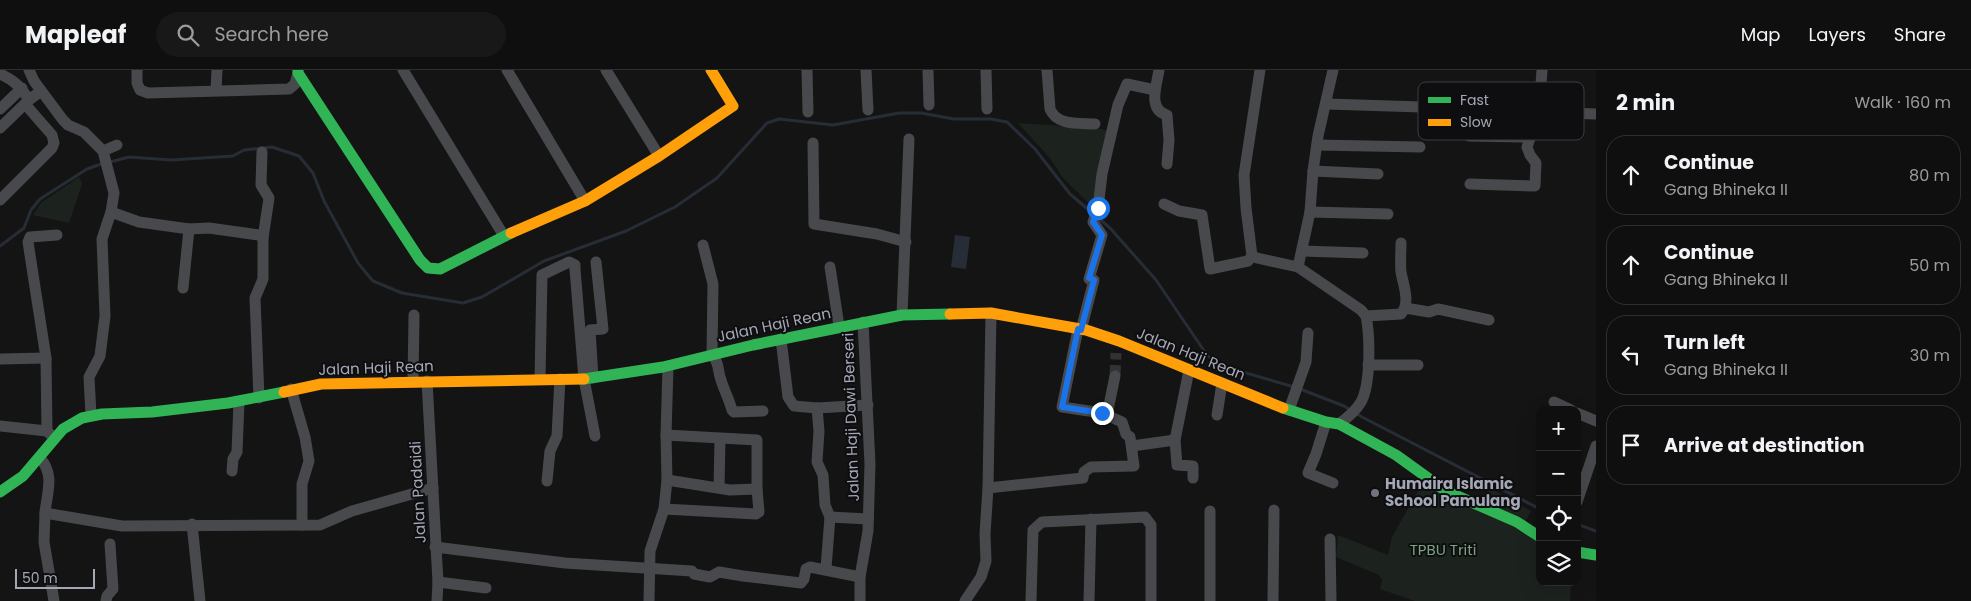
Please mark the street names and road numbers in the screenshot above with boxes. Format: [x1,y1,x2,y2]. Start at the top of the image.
street label: Jalan Haji Rean [715,302,833,347]
street label: Jalan Haji Rean [1134,322,1249,385]
street label: Jalan Haji Dawi Berseri [837,332,864,502]
street label: Jalan Haji Rean [318,355,434,380]
street label: Jalan Padaidi [404,440,431,544]

